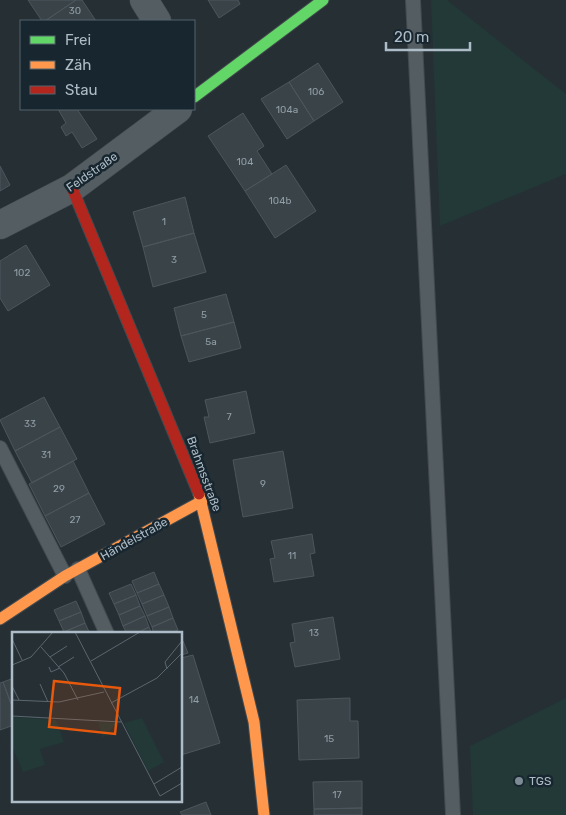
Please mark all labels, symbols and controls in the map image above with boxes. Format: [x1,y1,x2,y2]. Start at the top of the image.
house number: 30 [69,5,81,17]
legend [20,20,195,110]
scale bar [386,20,470,52]
text: 20 m [394,28,429,46]
text: Frei [65,31,91,49]
text: Zäh [65,56,91,74]
text: Stau [65,81,98,99]
house number: 106 [308,86,324,98]
house number: 104a [276,104,298,116]
street label: Feldstraße [64,149,121,195]
house number: 104 [237,156,253,168]
house number: 104b [269,195,291,207]
house number: 1 [162,216,166,228]
house number: 3 [171,254,177,266]
house number: 102 [14,267,30,279]
house number: 5 [201,309,207,321]
house number: 5a [205,336,217,348]
house number: 7 [226,411,232,423]
house number: 33 [24,418,36,430]
street label: Brahmsstraße [184,435,224,514]
house number: 31 [41,449,51,461]
house number: 9 [260,478,266,490]
house number: 29 [53,483,65,495]
house number: 27 [70,514,81,526]
street label: Händelstraße [98,515,170,563]
house number: 11 [288,550,296,562]
house number: 13 [309,627,319,639]
inset map [12,632,182,802]
house number: 14 [189,694,199,706]
house number: 15 [324,733,334,745]
place label: TGS [529,774,551,788]
marker: TGS [513,775,525,787]
house number: 17 [332,789,342,801]

